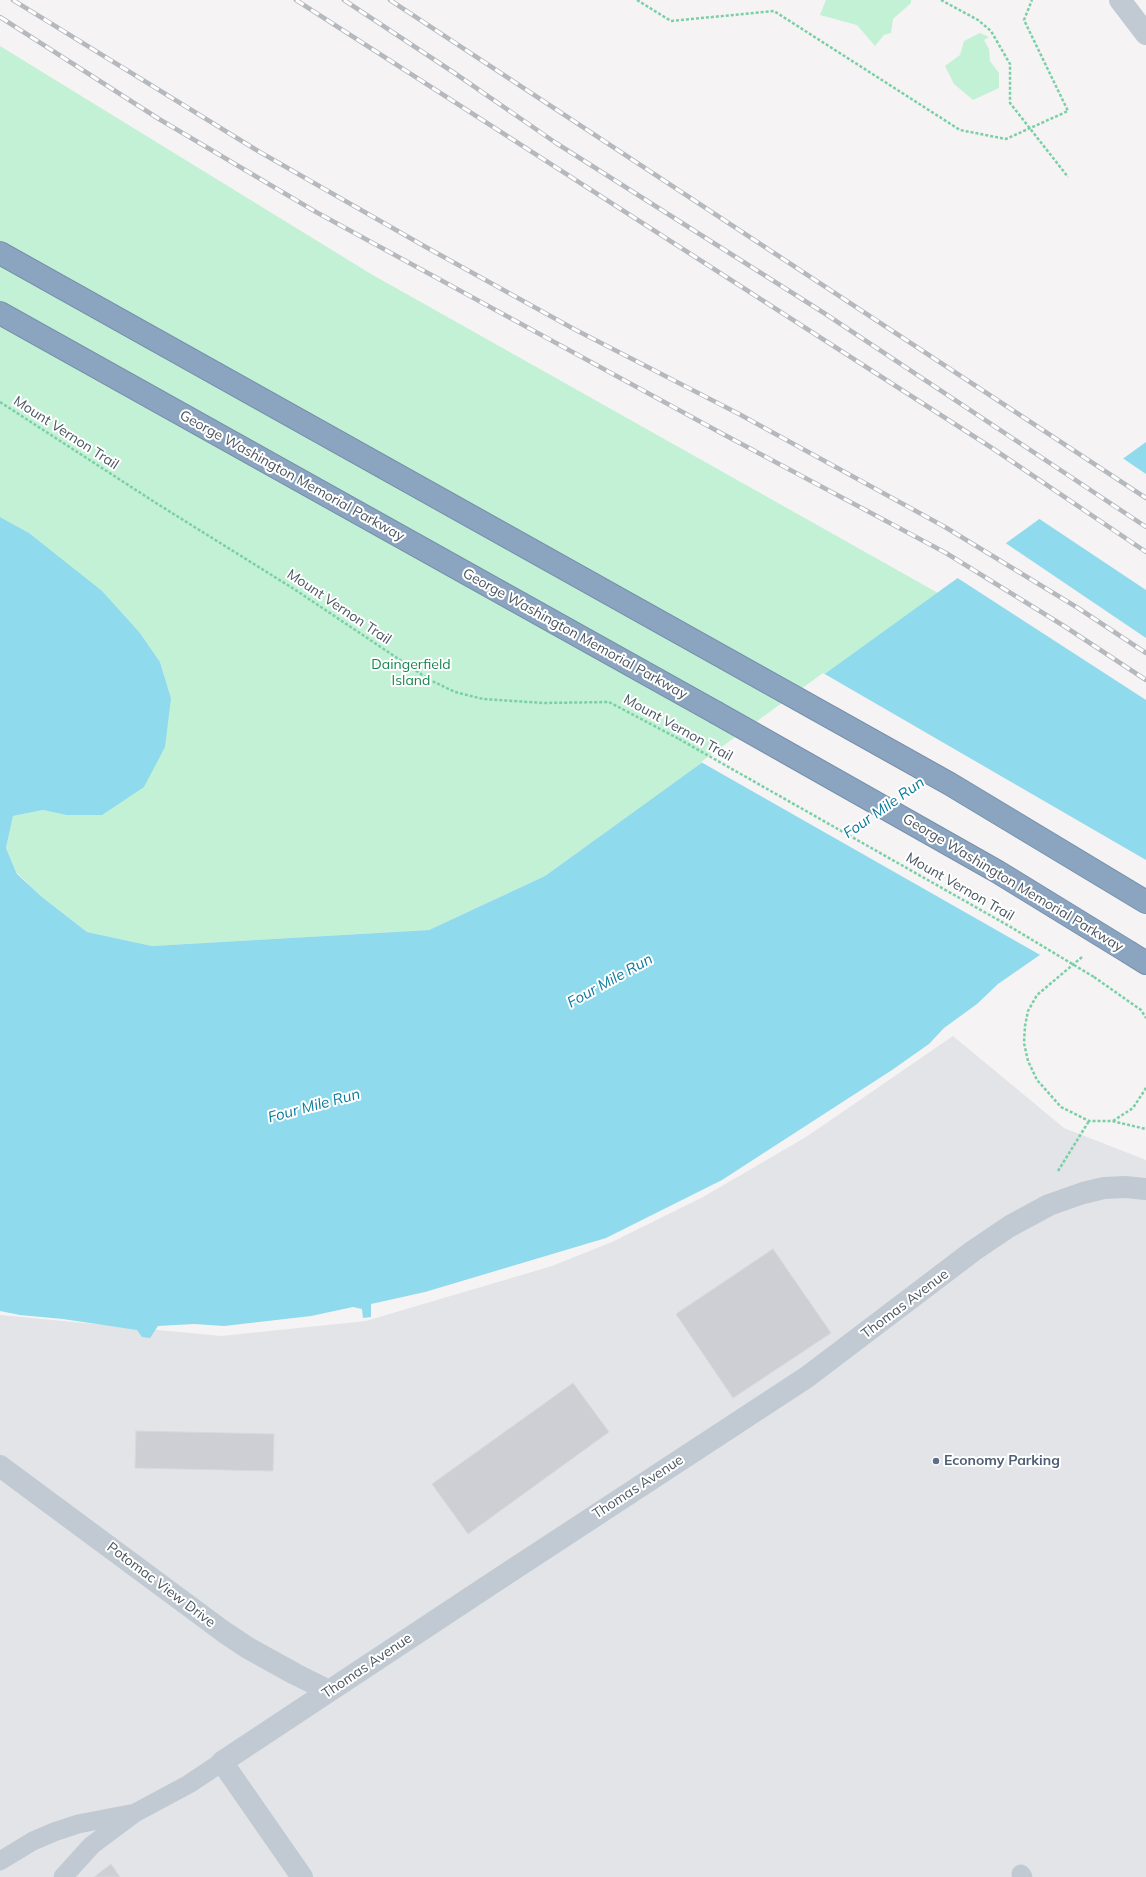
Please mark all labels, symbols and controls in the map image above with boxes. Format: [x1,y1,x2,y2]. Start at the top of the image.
street label: Mount Vernon Trail [10,393,122,473]
street label: George Washington Memorial Parkway [177,407,407,545]
street label: George Washington Memorial Parkway [460,565,690,703]
street label: Mount Vernon Trail [284,566,394,648]
park label: Daingerfield Island [371,657,451,690]
street label: Mount Vernon Trail [621,691,735,765]
water label: Four Mile Run [840,773,928,843]
street label: George Washington Memorial Parkway [900,810,1126,956]
street label: Mount Vernon Trail [903,849,1017,925]
water label: Four Mile Run [564,950,656,1012]
water label: Four Mile Run [266,1085,362,1127]
street label: Thomas Avenue [858,1266,952,1342]
street label: Thomas Avenue [590,1451,686,1523]
place label: Economy Parking [944,1453,1060,1469]
marker: Economy Parking [931,1456,941,1466]
street label: Potomac View Drive [104,1539,218,1631]
street label: Thomas Avenue [319,1630,415,1702]

